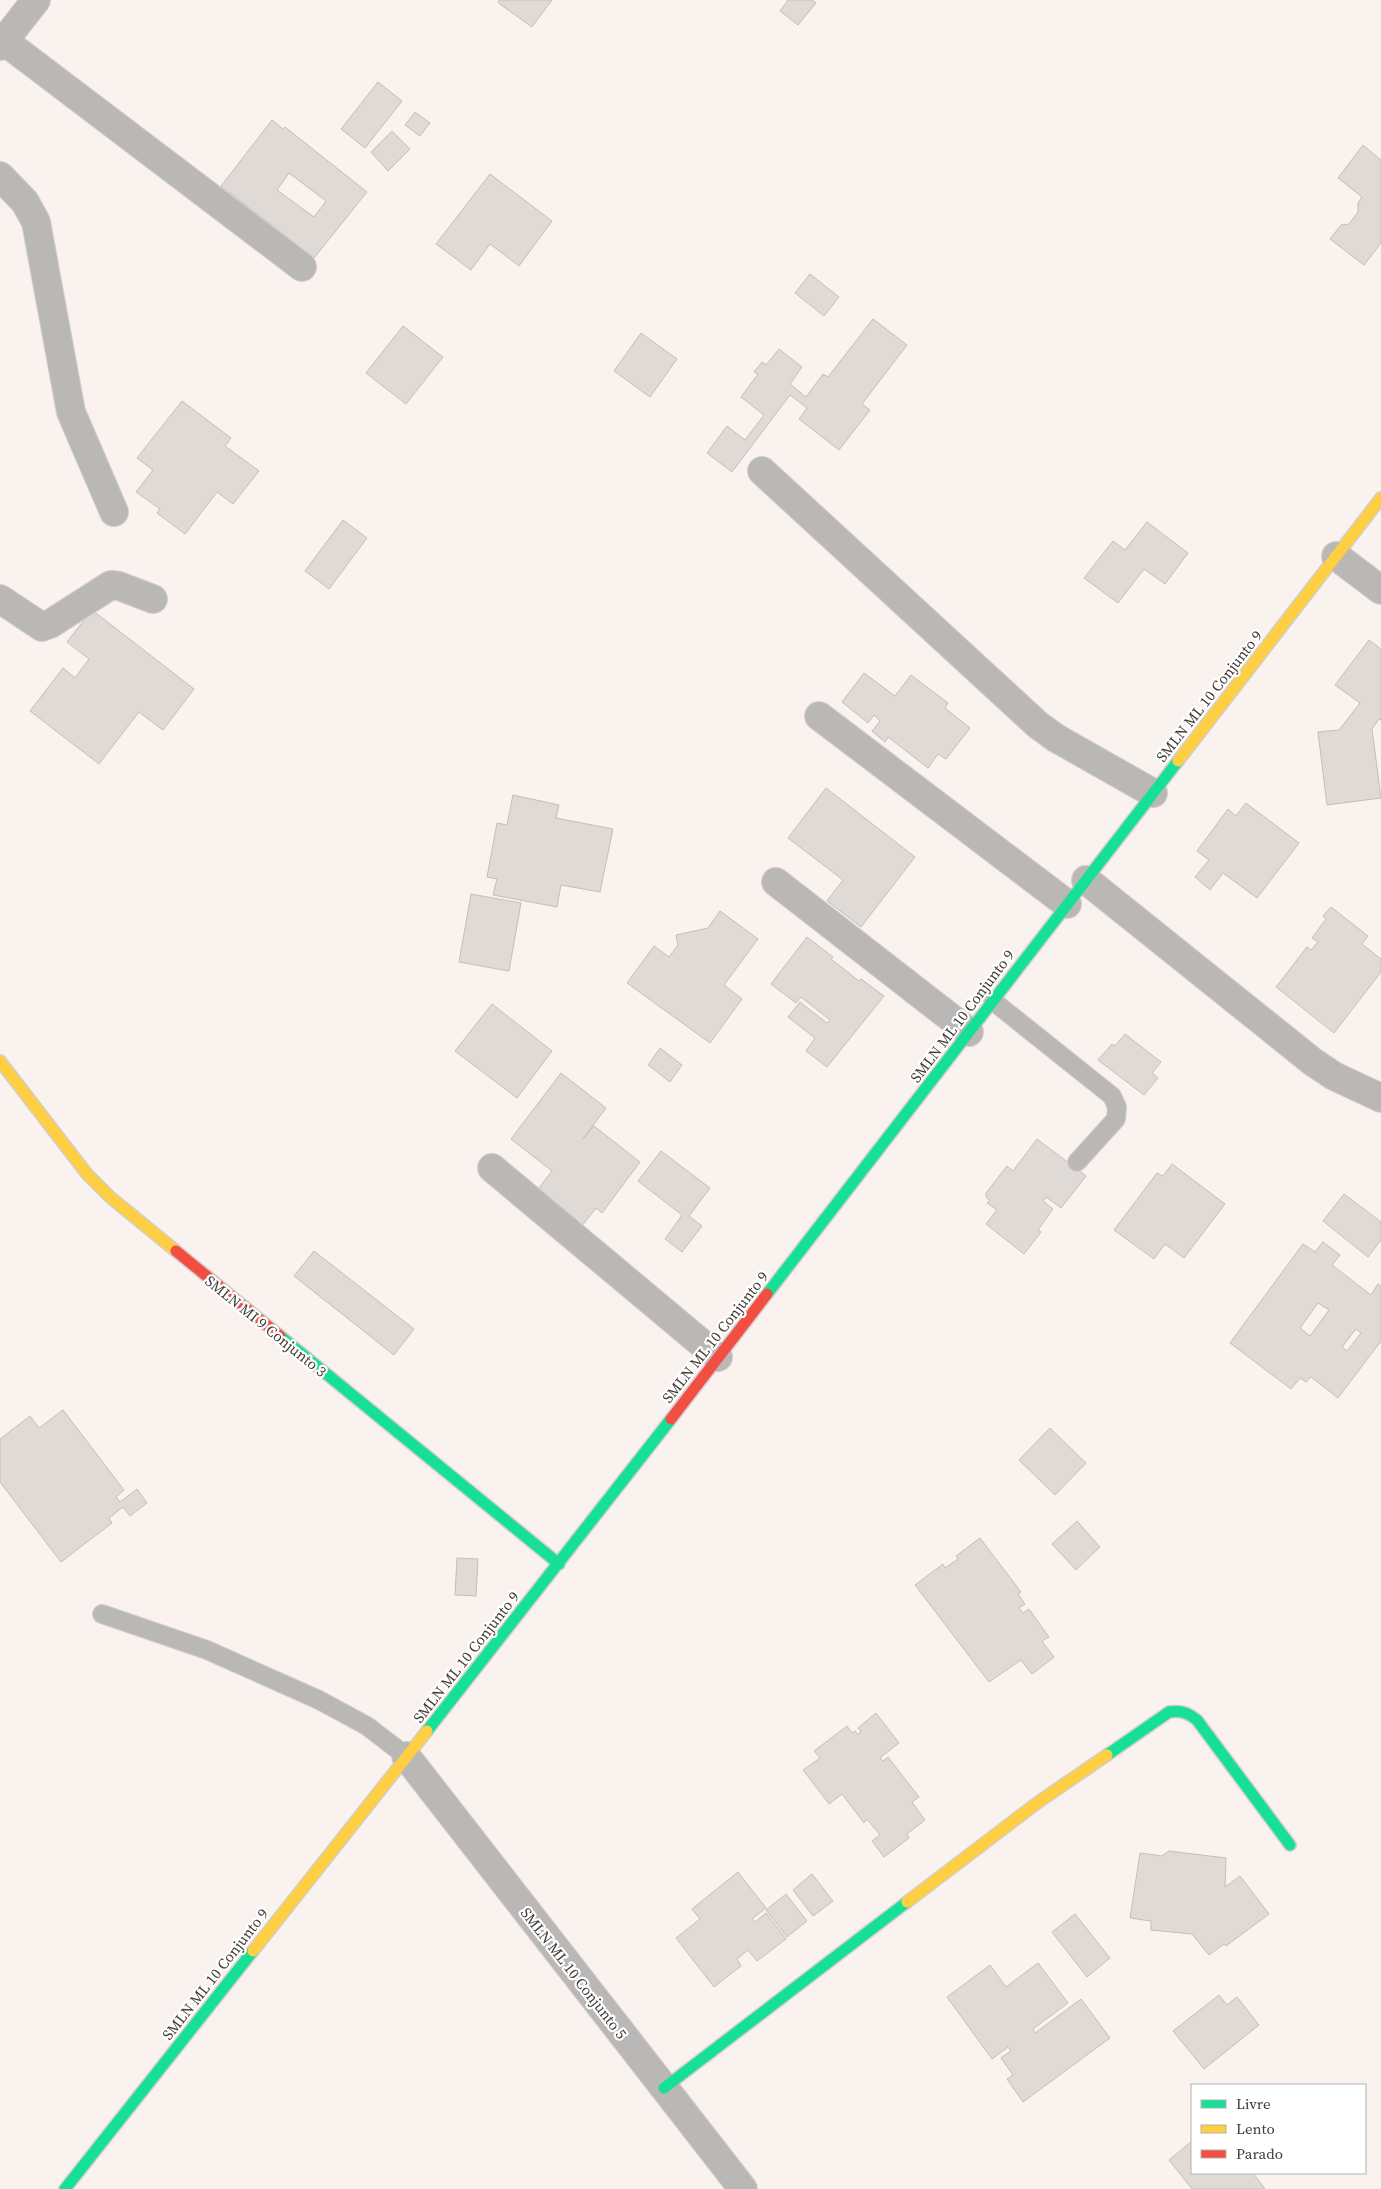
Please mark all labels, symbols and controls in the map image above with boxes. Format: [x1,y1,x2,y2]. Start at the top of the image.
street label: SMLN ML 10 Conjunto 9 [1151,626,1267,766]
street label: SMLN ML 10 Conjunto 9 [905,945,1019,1087]
street label: SMLN ML 10 Conjunto 9 [657,1267,773,1407]
street label: SMLN MI 9 Conjunto 3 [201,1270,331,1382]
street label: SMLN ML 10 Conjunto 9 [408,1587,524,1727]
street label: SMLN ML 10 Conjunto 5 [516,1903,632,2043]
street label: SMLN ML 10 Conjunto 9 [157,1904,273,2044]
legend [1191,2084,1366,2174]
text: Livre [1236,2093,1271,2114]
text: Lento [1236,2118,1275,2139]
text: Parado [1236,2143,1283,2164]

